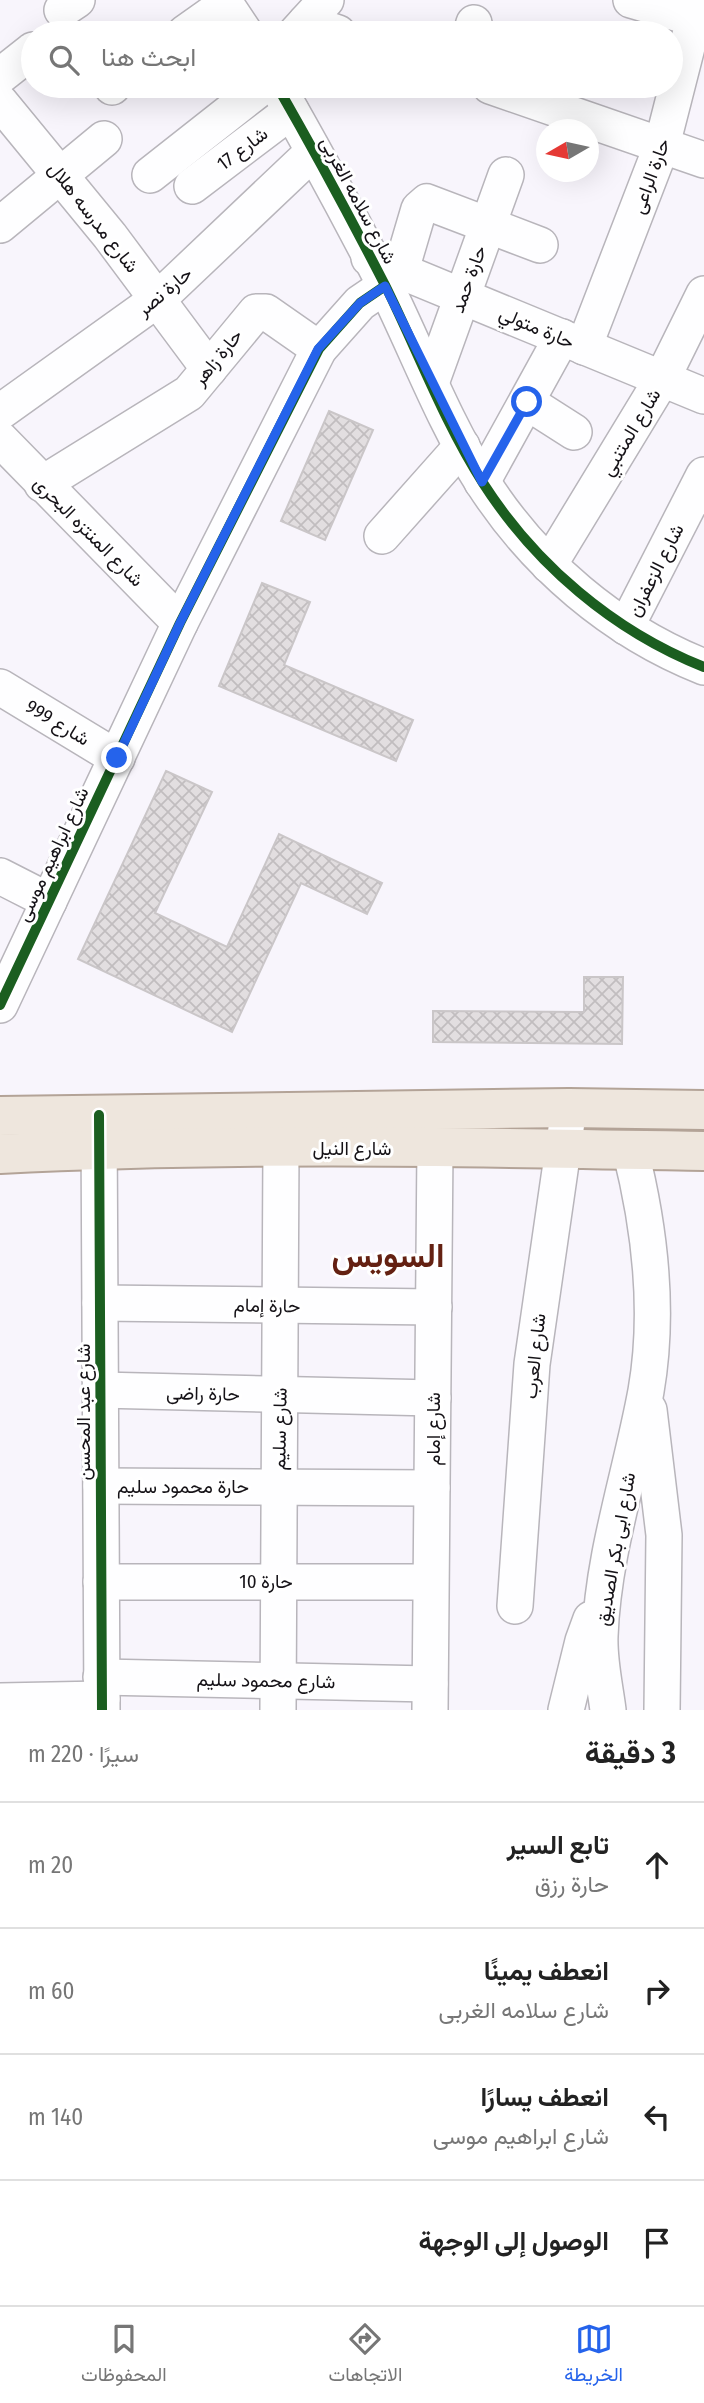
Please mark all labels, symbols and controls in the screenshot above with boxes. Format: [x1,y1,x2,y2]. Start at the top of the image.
search box [21,21,683,98]
icon: search [45,41,83,79]
text: ابحث هنا [101,42,196,73]
north arrow [536,119,599,182]
street label: شارع 17 [212,122,273,176]
street label: شارع سلامه الغربى [314,133,402,268]
street label: حارة الراعى [626,135,675,217]
street label: شارع مدرسه هلال [42,157,144,278]
street label: حارة حمد [446,242,491,316]
street label: حارة نصر [131,262,197,322]
street label: حارة متولي [494,301,578,357]
street label: حارة زاهر [187,324,247,391]
street label: شارع المتنبي [595,384,669,482]
route start [511,386,542,417]
street label: شارع المنتزه البحرى [28,471,149,592]
street label: شارع الزعفران [622,520,690,621]
street label: شارع 999 [21,694,94,751]
route end [101,742,132,773]
street label: شارع ابراهيم موسى [11,783,95,925]
street label: شارع النيل [312,1137,392,1161]
district label: السويس [332,1236,445,1276]
street label: حارة إمام [233,1293,301,1319]
street label: شارع العرب [519,1312,551,1400]
street label: شارع عبد المحسن [72,1343,96,1481]
street label: حارة راضى [166,1381,240,1406]
street label: شارع سليم [267,1387,293,1471]
street label: شارع إمام [422,1392,446,1466]
street label: شارع ابى بكر الصديق [591,1471,641,1628]
street label: حارة محمود سليم [117,1475,249,1499]
street label: حارة 10 [239,1570,293,1593]
street label: شارع محمود سليم [196,1668,336,1694]
text: 3 دقيقة [585,1735,676,1771]
text: سيرًا · 220 m [28,1740,139,1768]
text: تابع السير [507,1830,609,1861]
icon: ahead [638,1846,676,1884]
text: 20 m [28,1851,73,1879]
text: حارة رزق [535,1870,609,1898]
text: انعطف يمينًا [484,1956,609,1987]
icon: right [638,1972,676,2010]
text: 60 m [28,1977,75,2005]
text: شارع سلامه الغربى [438,1996,609,2024]
text: انعطف يسارًا [481,2082,609,2113]
icon: left [638,2098,676,2136]
text: 140 m [28,2103,83,2131]
text: شارع ابراهيم موسى [433,2122,609,2150]
icon: arrive [638,2224,676,2262]
text: الوصول إلى الوجهة [418,2226,609,2257]
tab: المحفوظات [81,2320,167,2391]
tab: الاتجاهات [329,2320,402,2391]
tab: الخريطة [564,2320,623,2391]

